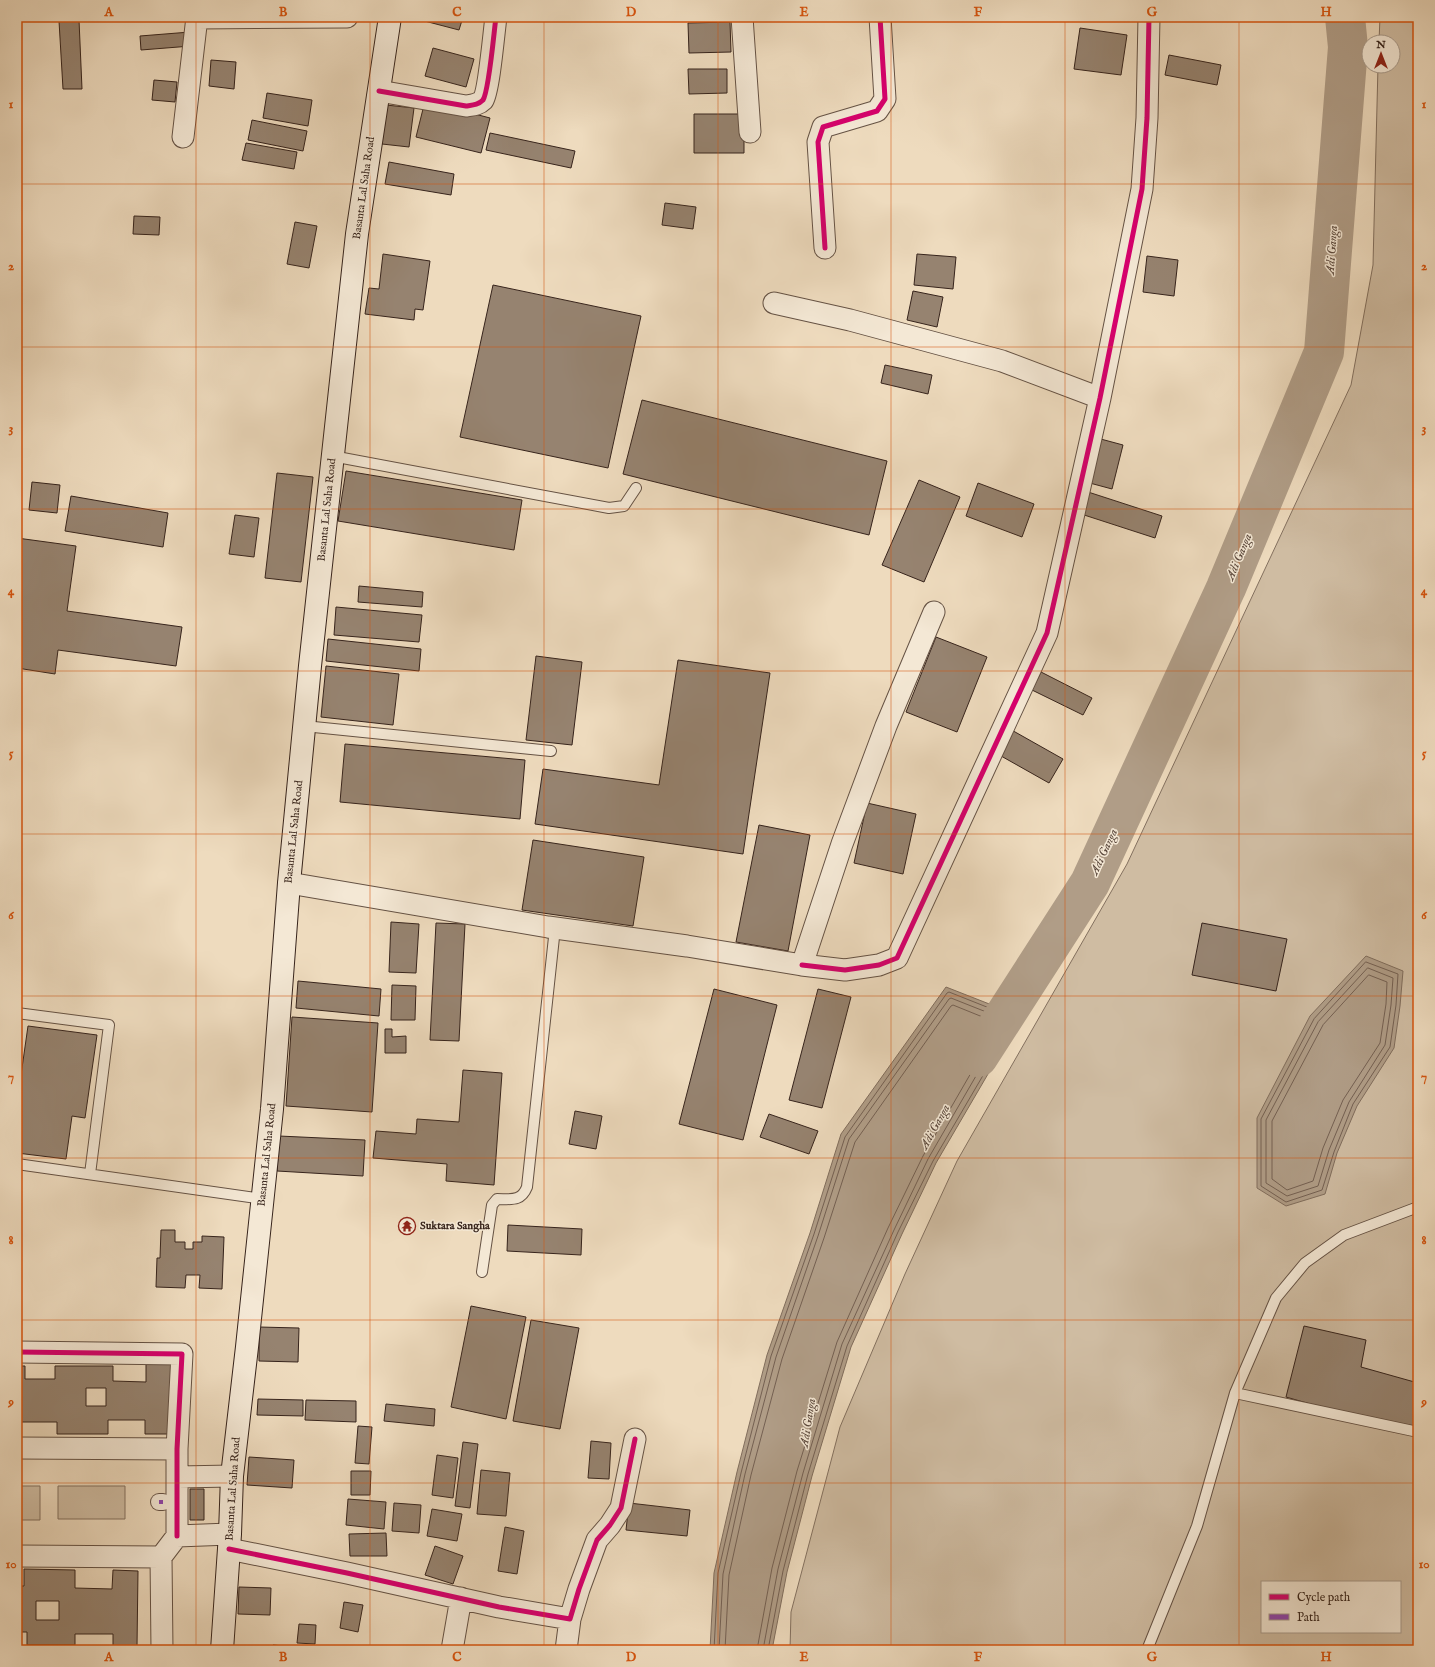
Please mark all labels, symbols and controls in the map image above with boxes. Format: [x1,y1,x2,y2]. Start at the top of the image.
text: A [104,4,115,21]
text: B [279,4,288,21]
text: C [452,4,462,21]
text: D [626,4,637,21]
text: E [799,4,809,21]
text: F [974,4,983,21]
text: G [1147,4,1158,21]
text: H [1320,4,1332,21]
north arrow [1361,34,1401,74]
text: N [1375,38,1386,52]
text: 1 [9,96,14,113]
text: 1 [1422,96,1427,113]
street label: Basanta Lal Saha Road [350,136,378,240]
water label: Adi Ganga [1323,225,1342,277]
text: 2 [8,258,14,275]
text: 2 [1421,258,1427,275]
text: 3 [9,420,14,437]
text: 3 [1422,420,1427,437]
street label: Basanta Lal Saha Road [315,458,339,562]
water label: Adi Ganga [1222,532,1256,585]
text: 4 [8,583,15,600]
text: 4 [1421,583,1428,600]
text: 5 [9,745,14,762]
text: 5 [1422,745,1427,762]
street label: Basanta Lal Saha Road [282,780,306,884]
water label: Adi Ganga [1086,827,1122,880]
text: 6 [8,907,14,924]
text: 6 [1421,907,1427,924]
text: 7 [8,1069,14,1086]
text: 7 [1421,1069,1427,1086]
water label: Adi Ganga [916,1102,954,1154]
street label: Basanta Lal Saha Road [255,1103,279,1207]
temple icon: Suktara Sangha [397,1216,417,1236]
place label: Suktara Sangha [420,1219,490,1233]
text: 8 [8,1232,14,1249]
text: 8 [1421,1232,1427,1249]
text: 9 [7,1394,14,1411]
text: 9 [1420,1394,1427,1411]
water label: Adi Ganga [796,1398,820,1451]
street label: Basanta Lal Saha Road [222,1437,244,1541]
text: 10 [5,1556,17,1573]
text: 10 [1418,1556,1430,1573]
legend [1261,1581,1401,1633]
text: Cycle path [1297,1590,1351,1606]
text: Path [1297,1610,1320,1625]
text: A [104,1649,115,1666]
text: B [279,1649,288,1666]
text: C [452,1649,462,1666]
text: D [626,1649,637,1666]
text: E [799,1649,809,1666]
text: F [974,1649,983,1666]
text: G [1147,1649,1158,1666]
text: H [1320,1649,1332,1666]

